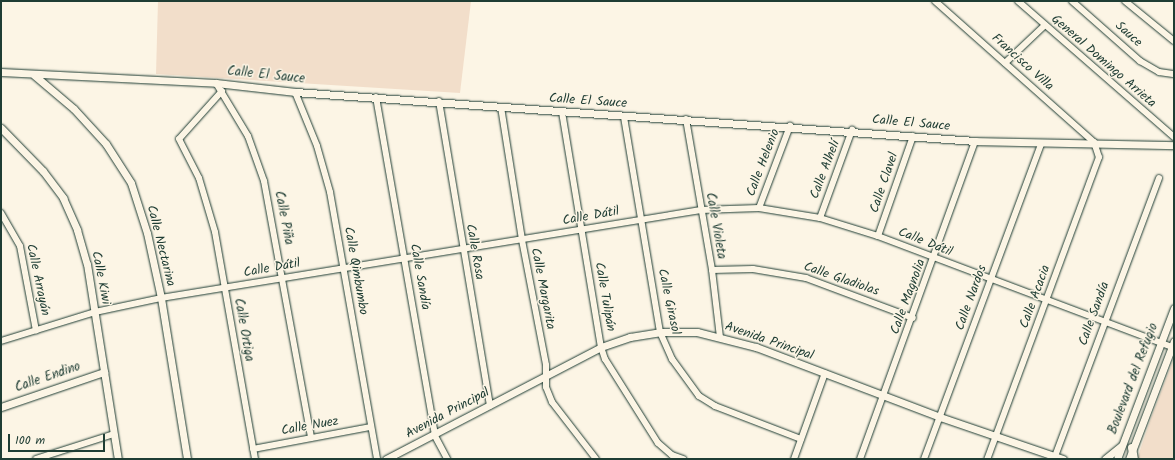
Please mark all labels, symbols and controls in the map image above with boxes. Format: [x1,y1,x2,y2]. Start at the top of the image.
street label: General Domingo Arrieta [1047,12,1159,112]
street label: Sauce [1111,19,1145,51]
street label: Francisco Villa [988,31,1056,95]
street label: Calle El Sauce [226,64,306,88]
street label: Calle El Sauce [548,91,628,113]
street label: Calle El Sauce [871,113,951,135]
street label: Calle Helenio [744,127,784,199]
street label: Calle Alhelí [808,138,844,202]
street label: Calle Clavel [867,151,903,215]
street label: Calle Piña [270,190,296,246]
street label: Calle Violeta [701,191,729,261]
street label: Calle Nectarina [142,204,178,288]
street label: Calle Dátil [562,204,620,230]
street label: Calle Rosa [461,223,487,281]
street label: Calle Dátil [896,225,954,261]
street label: Calle Qimbumbo [340,226,370,316]
street label: Calle Arrayán [22,243,52,317]
street label: Calle Sandía [406,243,432,311]
street label: Calle Margarita [526,247,558,331]
street label: Calle Kiwi [87,250,113,306]
street label: Calle Dátil [243,256,301,282]
street label: Calle Magnolia [888,257,930,337]
street label: Calle Gladiolas [801,260,881,300]
street label: Calle Tulipán [590,261,618,333]
street label: Calle Nardos [953,263,991,333]
street label: Calle Acacia [1017,263,1055,331]
street label: Calle Girasol [653,267,683,337]
street label: Calle Sandía [1076,280,1114,348]
street label: Calle Ortiga [230,297,256,363]
street label: Avenida Principal [723,320,815,364]
street label: Boulevard del Refugio [1106,321,1162,437]
street label: Calle Endino [13,360,83,396]
street label: Avenida Principal [403,385,493,443]
street label: Calle Nuez [280,414,340,440]
scale bar [10,426,107,452]
text: 100 m [15,431,45,450]

